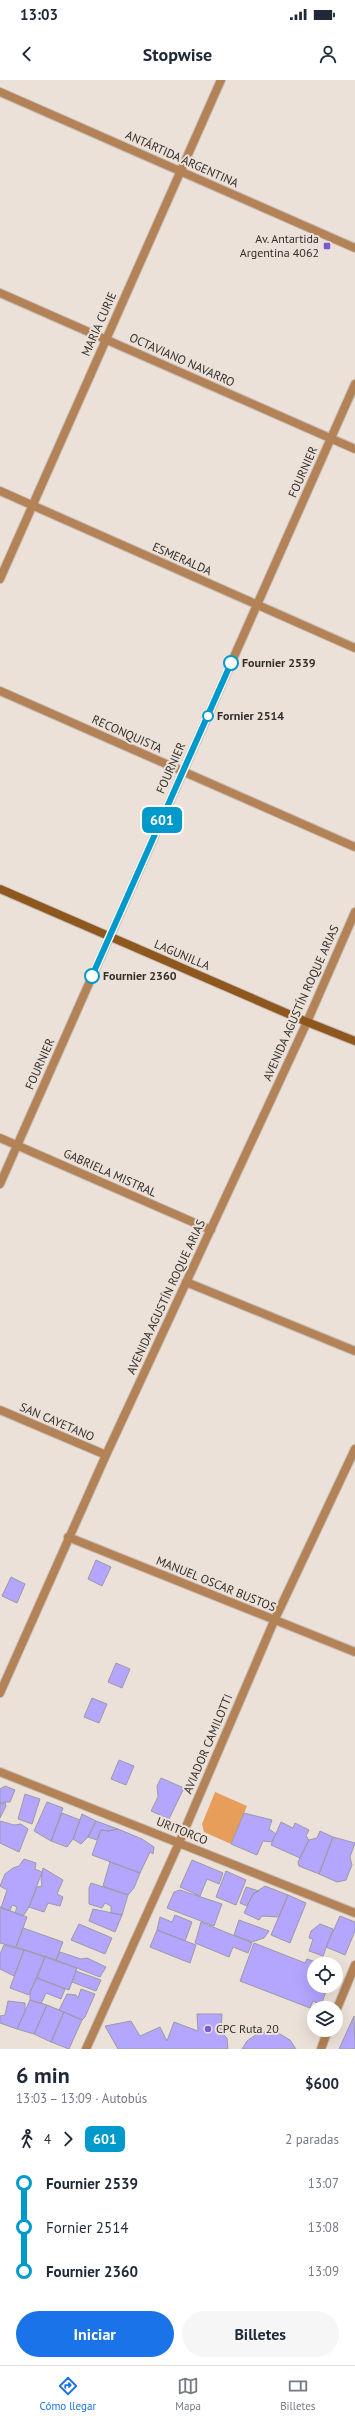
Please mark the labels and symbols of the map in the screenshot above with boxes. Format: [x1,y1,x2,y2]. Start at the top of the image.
street label: ANTÁRTIDA ARGENTINA [123,127,241,190]
place label: Av. Antartida Argentina 4062 [240,231,319,260]
marker: Av. Antartida Argentina 4062 [322,241,332,251]
street label: MARIA CURIE [78,289,119,358]
street label: OCTAVIANO NAVARRO [127,330,237,390]
street label: FOURNIER [285,444,320,500]
street label: ESMERALDA [150,539,214,578]
marker: Fournier 2539 [223,655,239,671]
place label: Fournier 2539 [242,655,316,670]
place label: Fornier 2514 [217,708,284,723]
marker: Fornier 2514 [202,710,214,722]
street label: RECONQUISTA [90,711,165,756]
street label: FOURNIER [153,740,188,796]
line badge: 601 [139,807,185,833]
street label: AVENIDA AGUSTÍN ROQUE ARIAS [259,923,342,1083]
street label: LAGUNILLA [152,936,212,973]
marker: Fournier 2360 [84,968,100,984]
place label: Fournier 2360 [103,968,177,983]
street label: FOURNIER [22,1036,57,1092]
street label: GABRIELA MISTRAL [61,1145,159,1200]
street label: AVENIDA AGUSTÍN ROQUE ARIAS [123,1217,208,1377]
street label: SAN CAYETANO [18,1399,97,1444]
street label: MANUEL OSCAR BUSTOS [154,1553,278,1614]
street label: AVIADOR CAMILOTTI [180,1692,235,1796]
street label: URITORCO [154,1813,210,1848]
place label: CPC Ruta 20 [216,2021,279,2036]
marker: CPC Ruta 20 [203,2024,213,2034]

